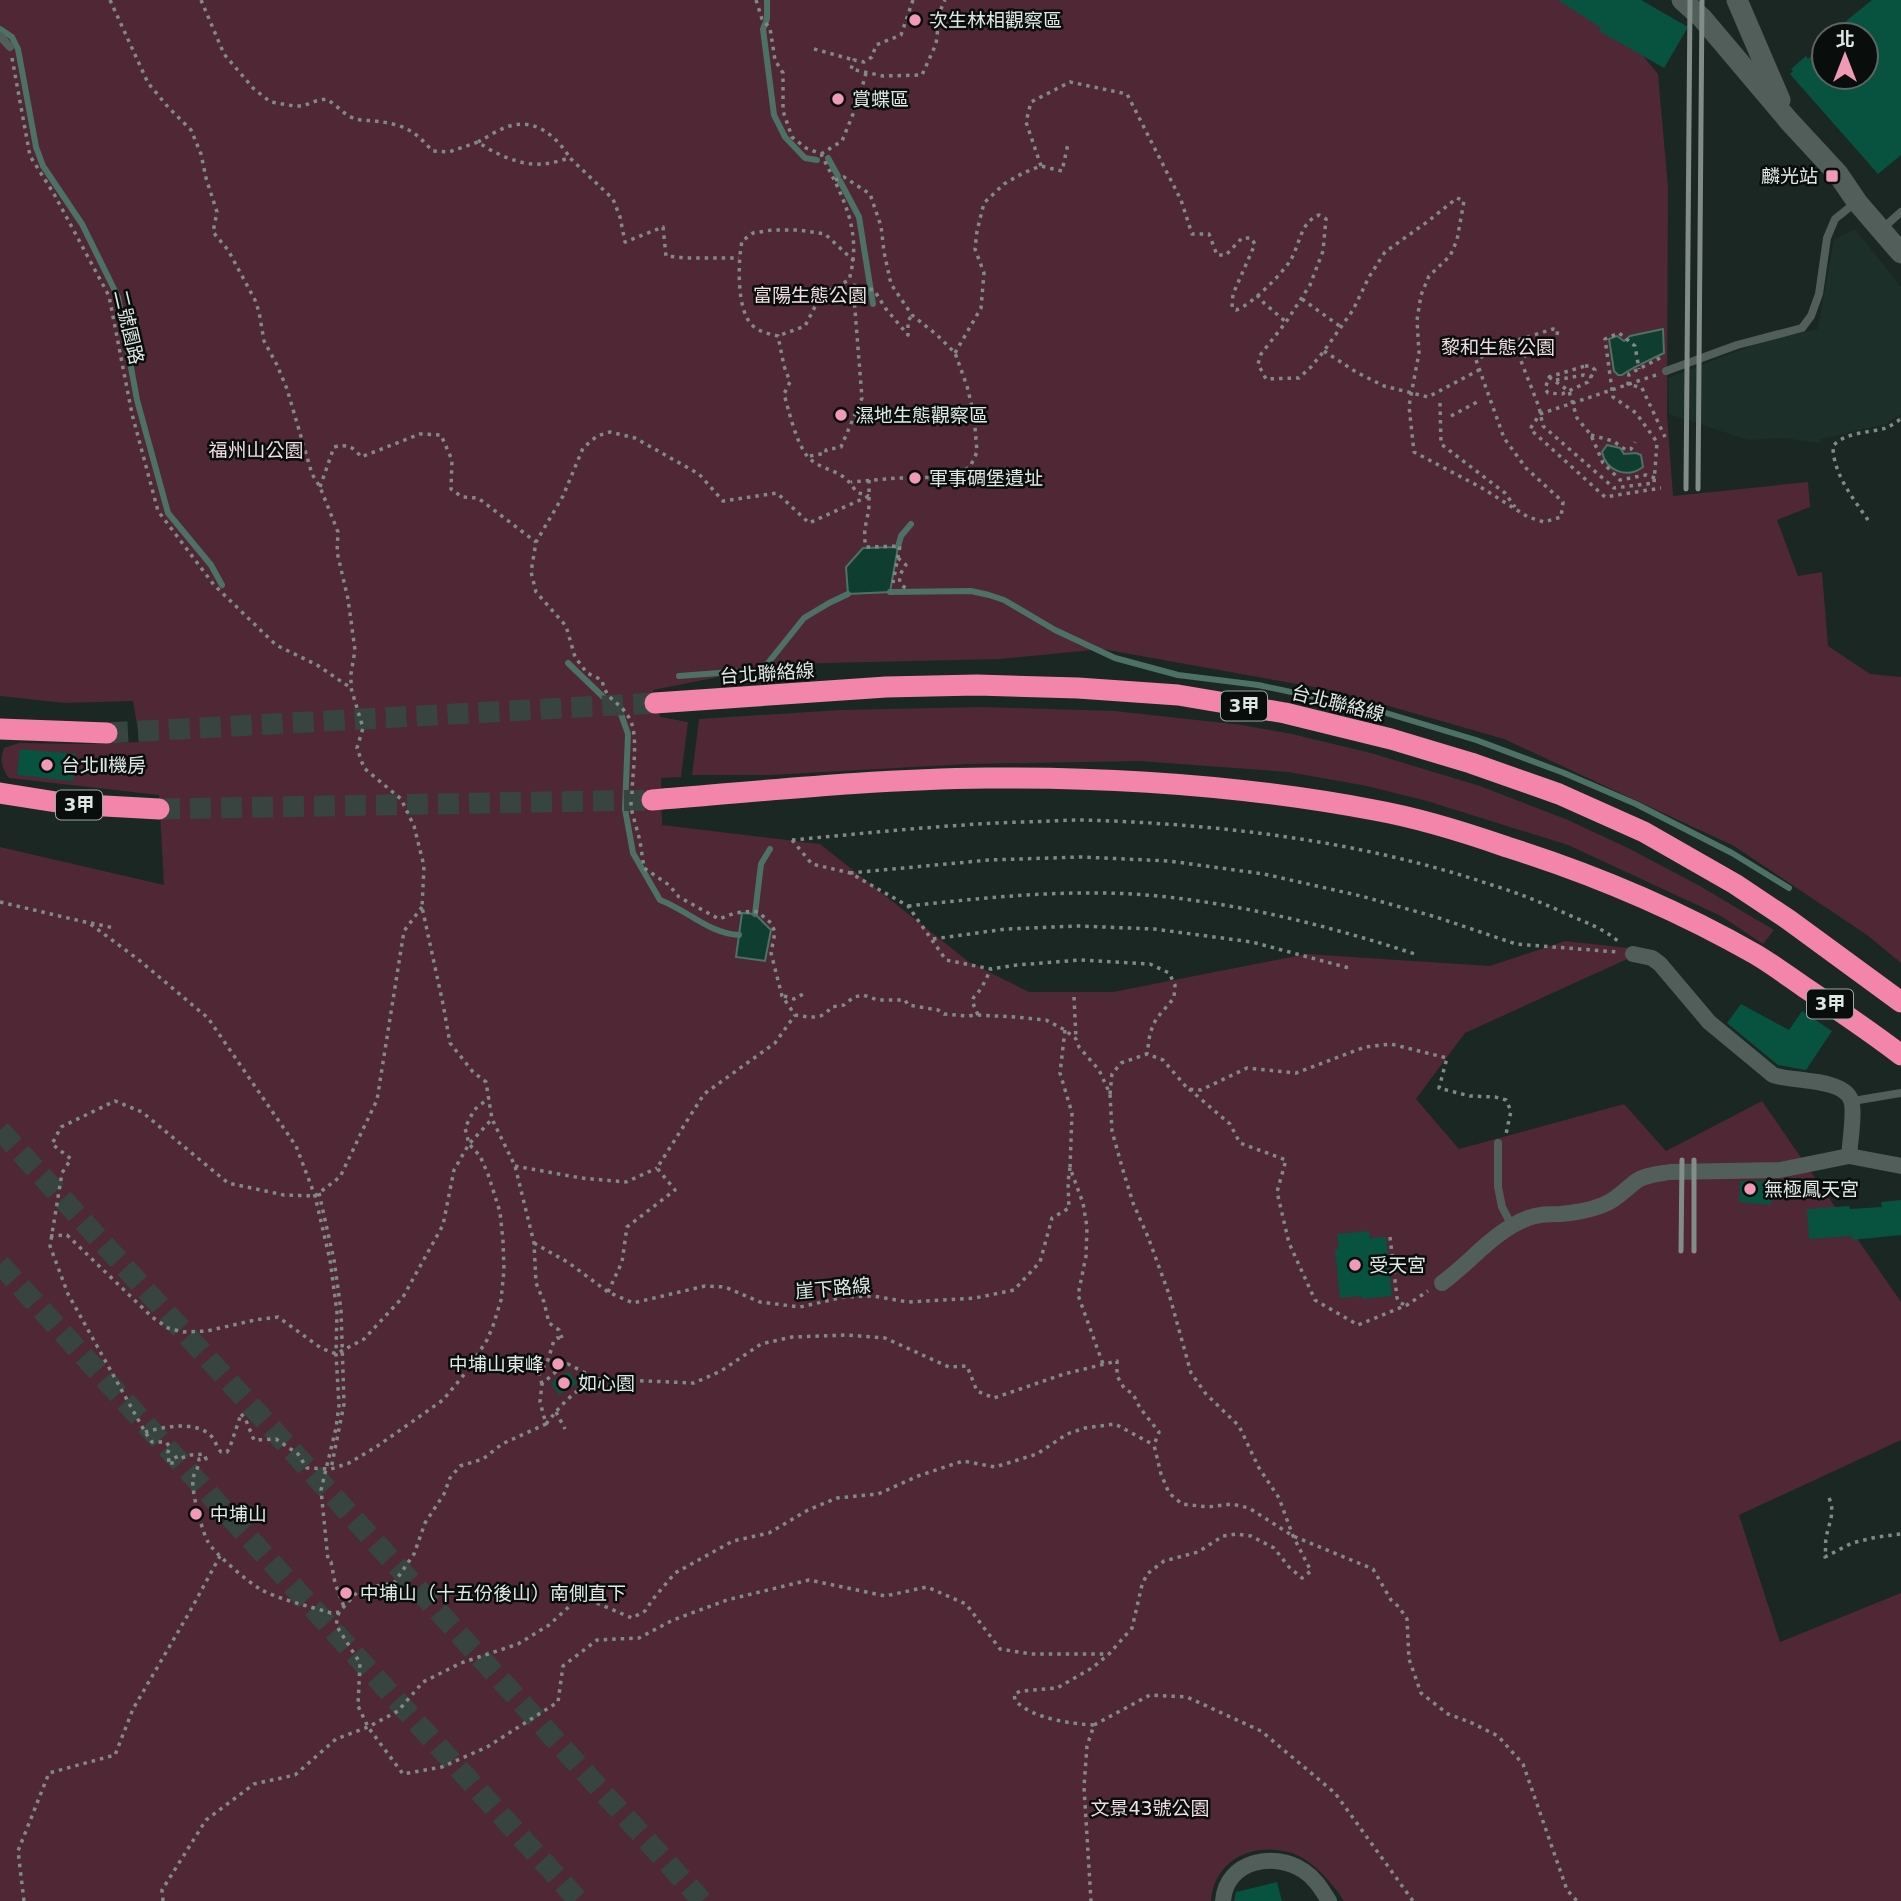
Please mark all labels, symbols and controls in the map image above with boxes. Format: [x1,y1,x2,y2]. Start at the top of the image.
place label: 次生林相觀察區 [929,9,1062,31]
marker: 次生林相觀察區 [907,12,923,28]
north arrow [1810,21,1880,91]
text: 北 [1835,28,1855,50]
place label: 賞蝶區 [852,88,909,110]
marker: 賞蝶區 [830,91,846,107]
place label: 麟光站 [1761,165,1818,187]
marker: 麟光站 [1824,168,1840,184]
park label: 富陽生態公園 [753,284,867,306]
street label: 二號園路 [110,287,148,367]
park label: 黎和生態公園 [1441,336,1555,358]
place label: 濕地生態觀察區 [855,404,988,426]
marker: 濕地生態觀察區 [833,407,849,423]
park label: 福州山公園 [208,439,304,461]
place label: 軍事碉堡遺址 [929,467,1043,489]
marker: 軍事碉堡遺址 [907,470,923,486]
street label: 台北聯絡線 [719,659,815,687]
street label: 台北聯絡線 [1289,681,1387,725]
road number: 3甲 [1221,692,1267,720]
place label: 台北Ⅱ機房 [61,754,146,776]
marker: 台北Ⅱ機房 [39,757,55,773]
road number: 3甲 [56,790,102,820]
road number: 3甲 [1807,989,1853,1018]
place label: 無極鳳天宮 [1764,1178,1859,1200]
marker: 無極鳳天宮 [1742,1181,1758,1197]
place label: 受天宮 [1369,1254,1426,1276]
marker: 受天宮 [1347,1257,1363,1273]
street label: 崖下路線 [794,1274,872,1302]
place label: 中埔山東峰 [449,1353,544,1375]
marker: 中埔山東峰 [550,1356,566,1372]
place label: 如心園 [578,1372,635,1394]
marker: 如心園 [556,1375,572,1391]
place label: 中埔山 [210,1503,267,1525]
marker: 中埔山 [188,1506,204,1522]
place label: 中埔山（十五份後山）南側直下 [360,1582,626,1604]
marker: 中埔山（十五份後山）南側直下 [338,1585,354,1601]
park label: 文景43號公園 [1090,1797,1210,1819]

